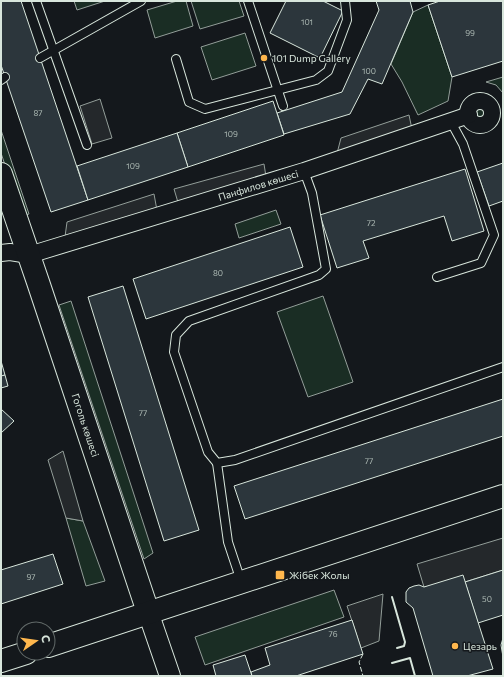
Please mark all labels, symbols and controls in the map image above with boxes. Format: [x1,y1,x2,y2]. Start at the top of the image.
house number: 101 [301,17,313,27]
house number: 99 [465,28,475,38]
place label: 101 Dump Gallery [272,52,351,64]
marker: 101 Dump Gallery [259,53,269,63]
house number: 100 [362,66,376,76]
house number: 87 [33,108,43,118]
house number: 109 [224,129,238,139]
house number: 109 [126,161,140,171]
street label: Панфилов көшесі [217,167,300,203]
house number: 72 [367,218,376,228]
house number: 80 [213,268,223,278]
street label: Гоголь көшесі [70,392,102,458]
house number: 77 [139,408,147,418]
house number: 77 [365,456,373,466]
marker: Жібек Жолы [274,569,286,581]
place label: Жібек Жолы [289,569,349,581]
house number: 97 [26,572,36,582]
house number: 50 [482,594,492,604]
north arrow [16,621,56,661]
house number: 76 [328,629,338,639]
text: С [39,634,54,644]
place label: Цезарь [463,640,497,652]
marker: Цезарь [450,641,460,651]

